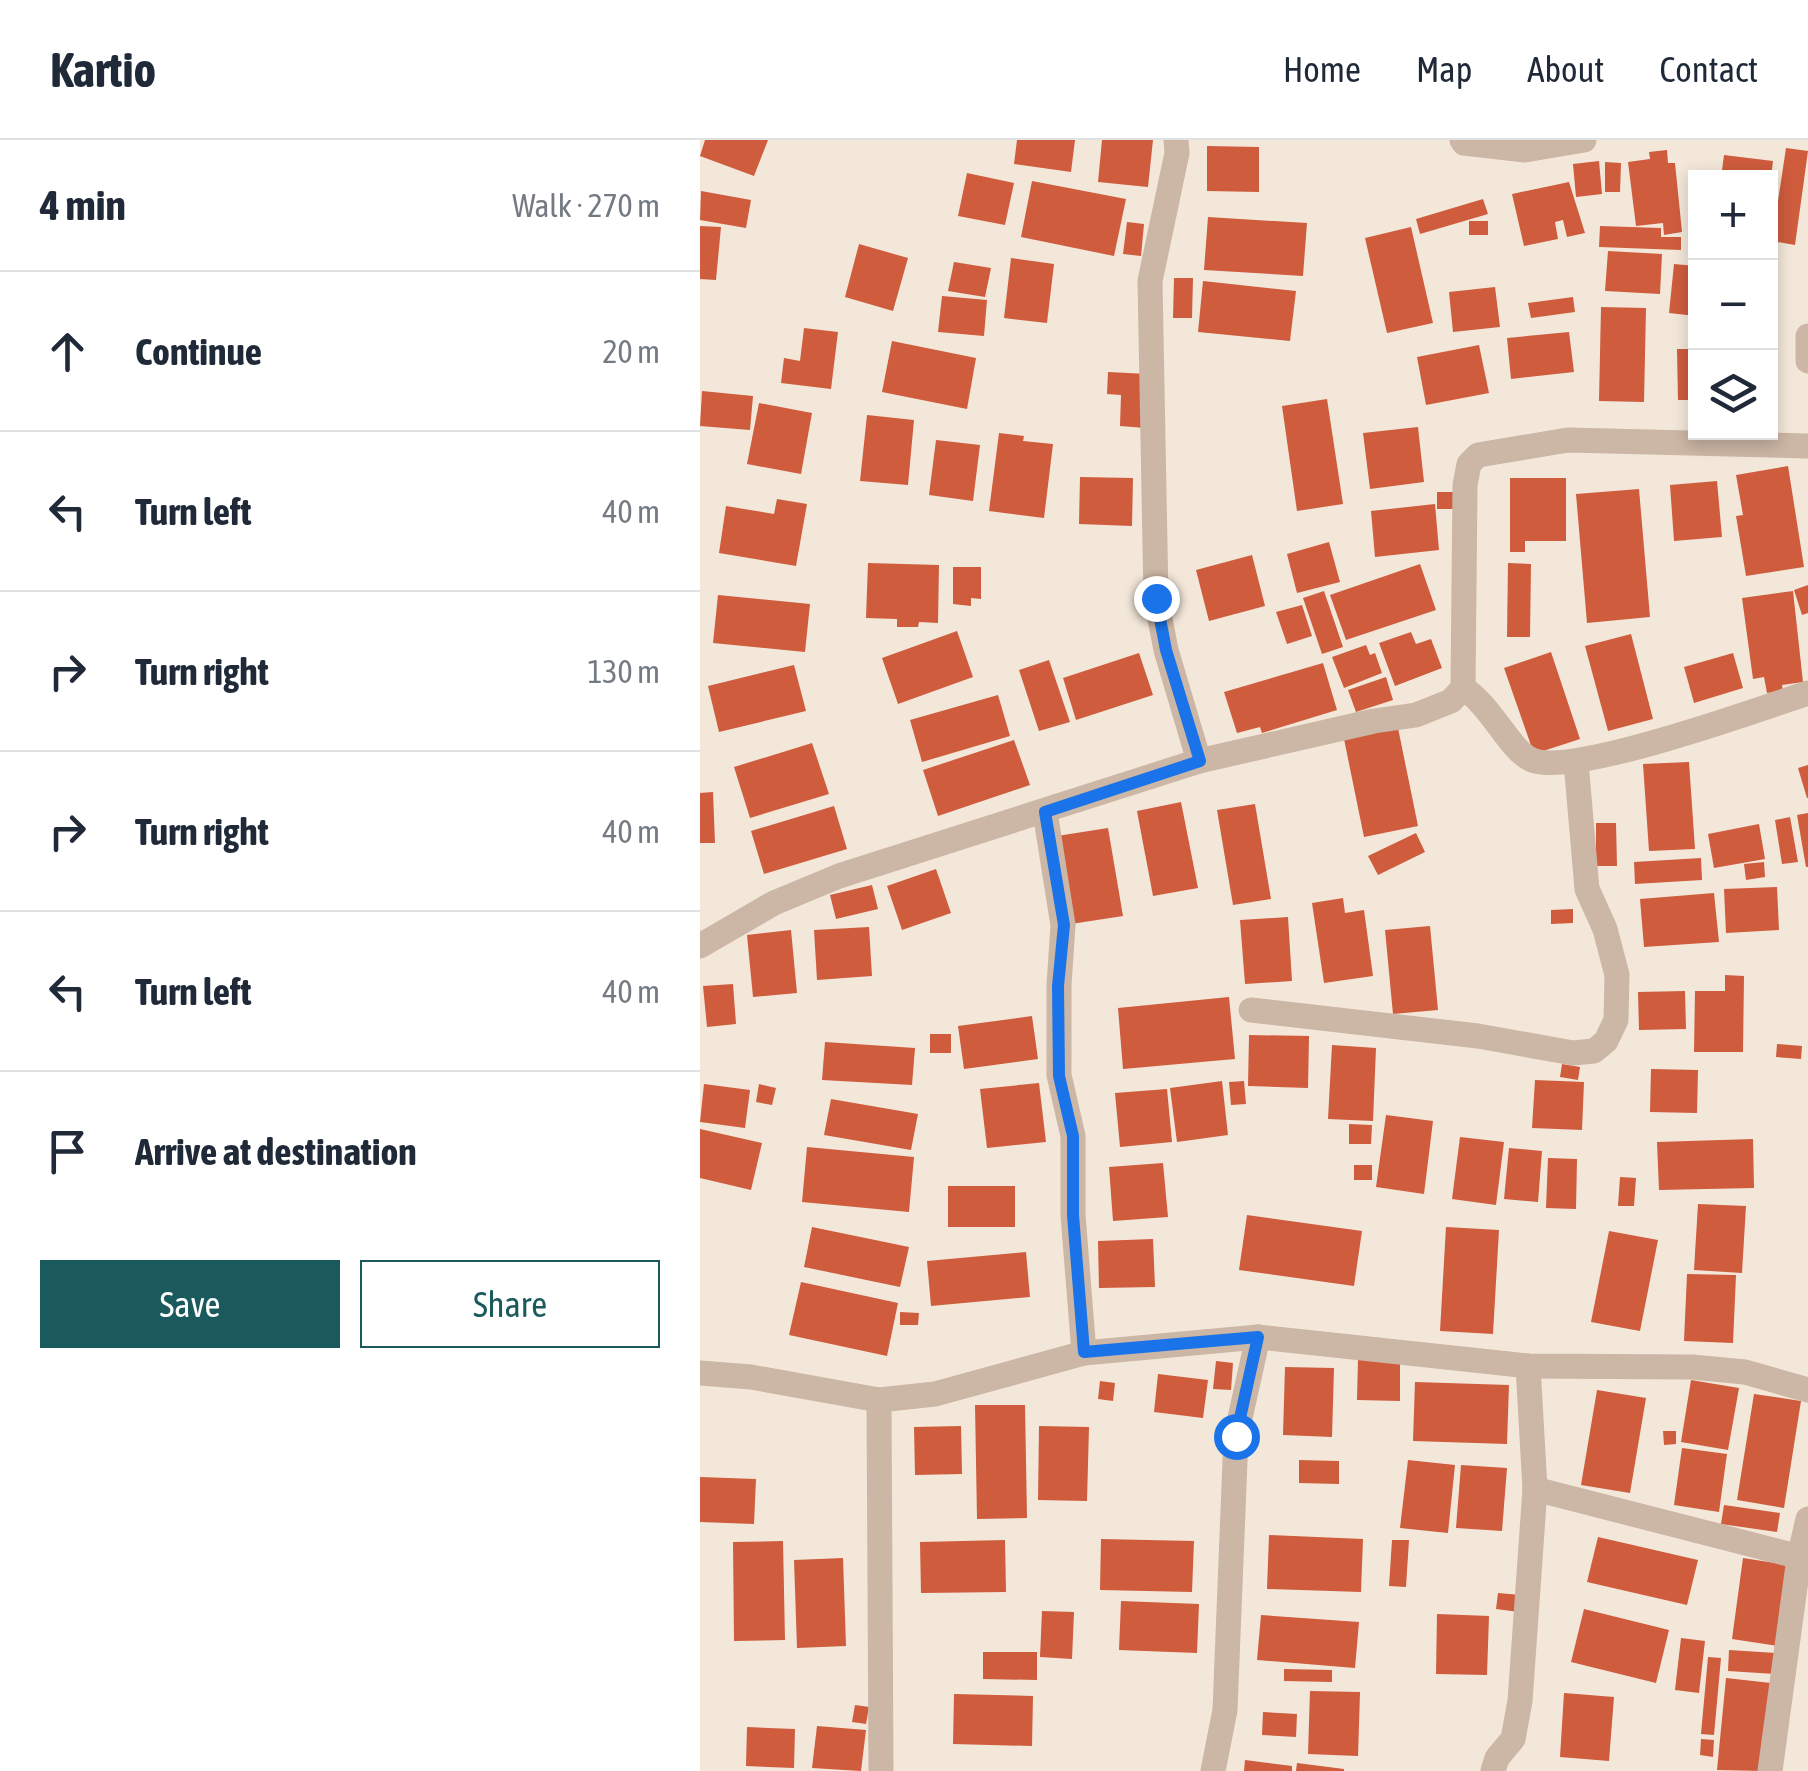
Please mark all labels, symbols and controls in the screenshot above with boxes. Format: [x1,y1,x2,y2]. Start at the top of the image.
text: Kartio [50,42,156,97]
text: Home [1283,49,1361,89]
text: Map [1416,49,1472,89]
text: About [1527,49,1604,89]
text: Contact [1659,49,1758,89]
map controls [1688,170,1778,440]
button: + [1688,170,1778,260]
text: 4 min [40,181,126,229]
text: Walk · 270 m [512,187,660,224]
button: − [1688,260,1778,350]
icon: ahead [40,324,95,379]
text: Continue [135,330,262,373]
text: 20 m [602,333,660,370]
button: layers [1688,350,1778,440]
icon: left [40,484,95,539]
text: Turn left [135,490,251,533]
text: 40 m [602,493,660,530]
route end [1134,576,1180,622]
icon: right [40,644,95,699]
text: Turn right [135,650,269,693]
text: 130 m [587,653,660,690]
icon: right [40,804,95,859]
text: Turn right [135,810,269,853]
text: 40 m [602,813,660,850]
icon: left [40,964,95,1019]
text: Turn left [135,970,251,1013]
text: 40 m [602,973,660,1010]
icon: arrive [40,1124,95,1179]
text: Arrive at destination [135,1130,417,1173]
button: Save [40,1260,340,1348]
button: Share [360,1260,660,1348]
route start [1214,1414,1260,1460]

